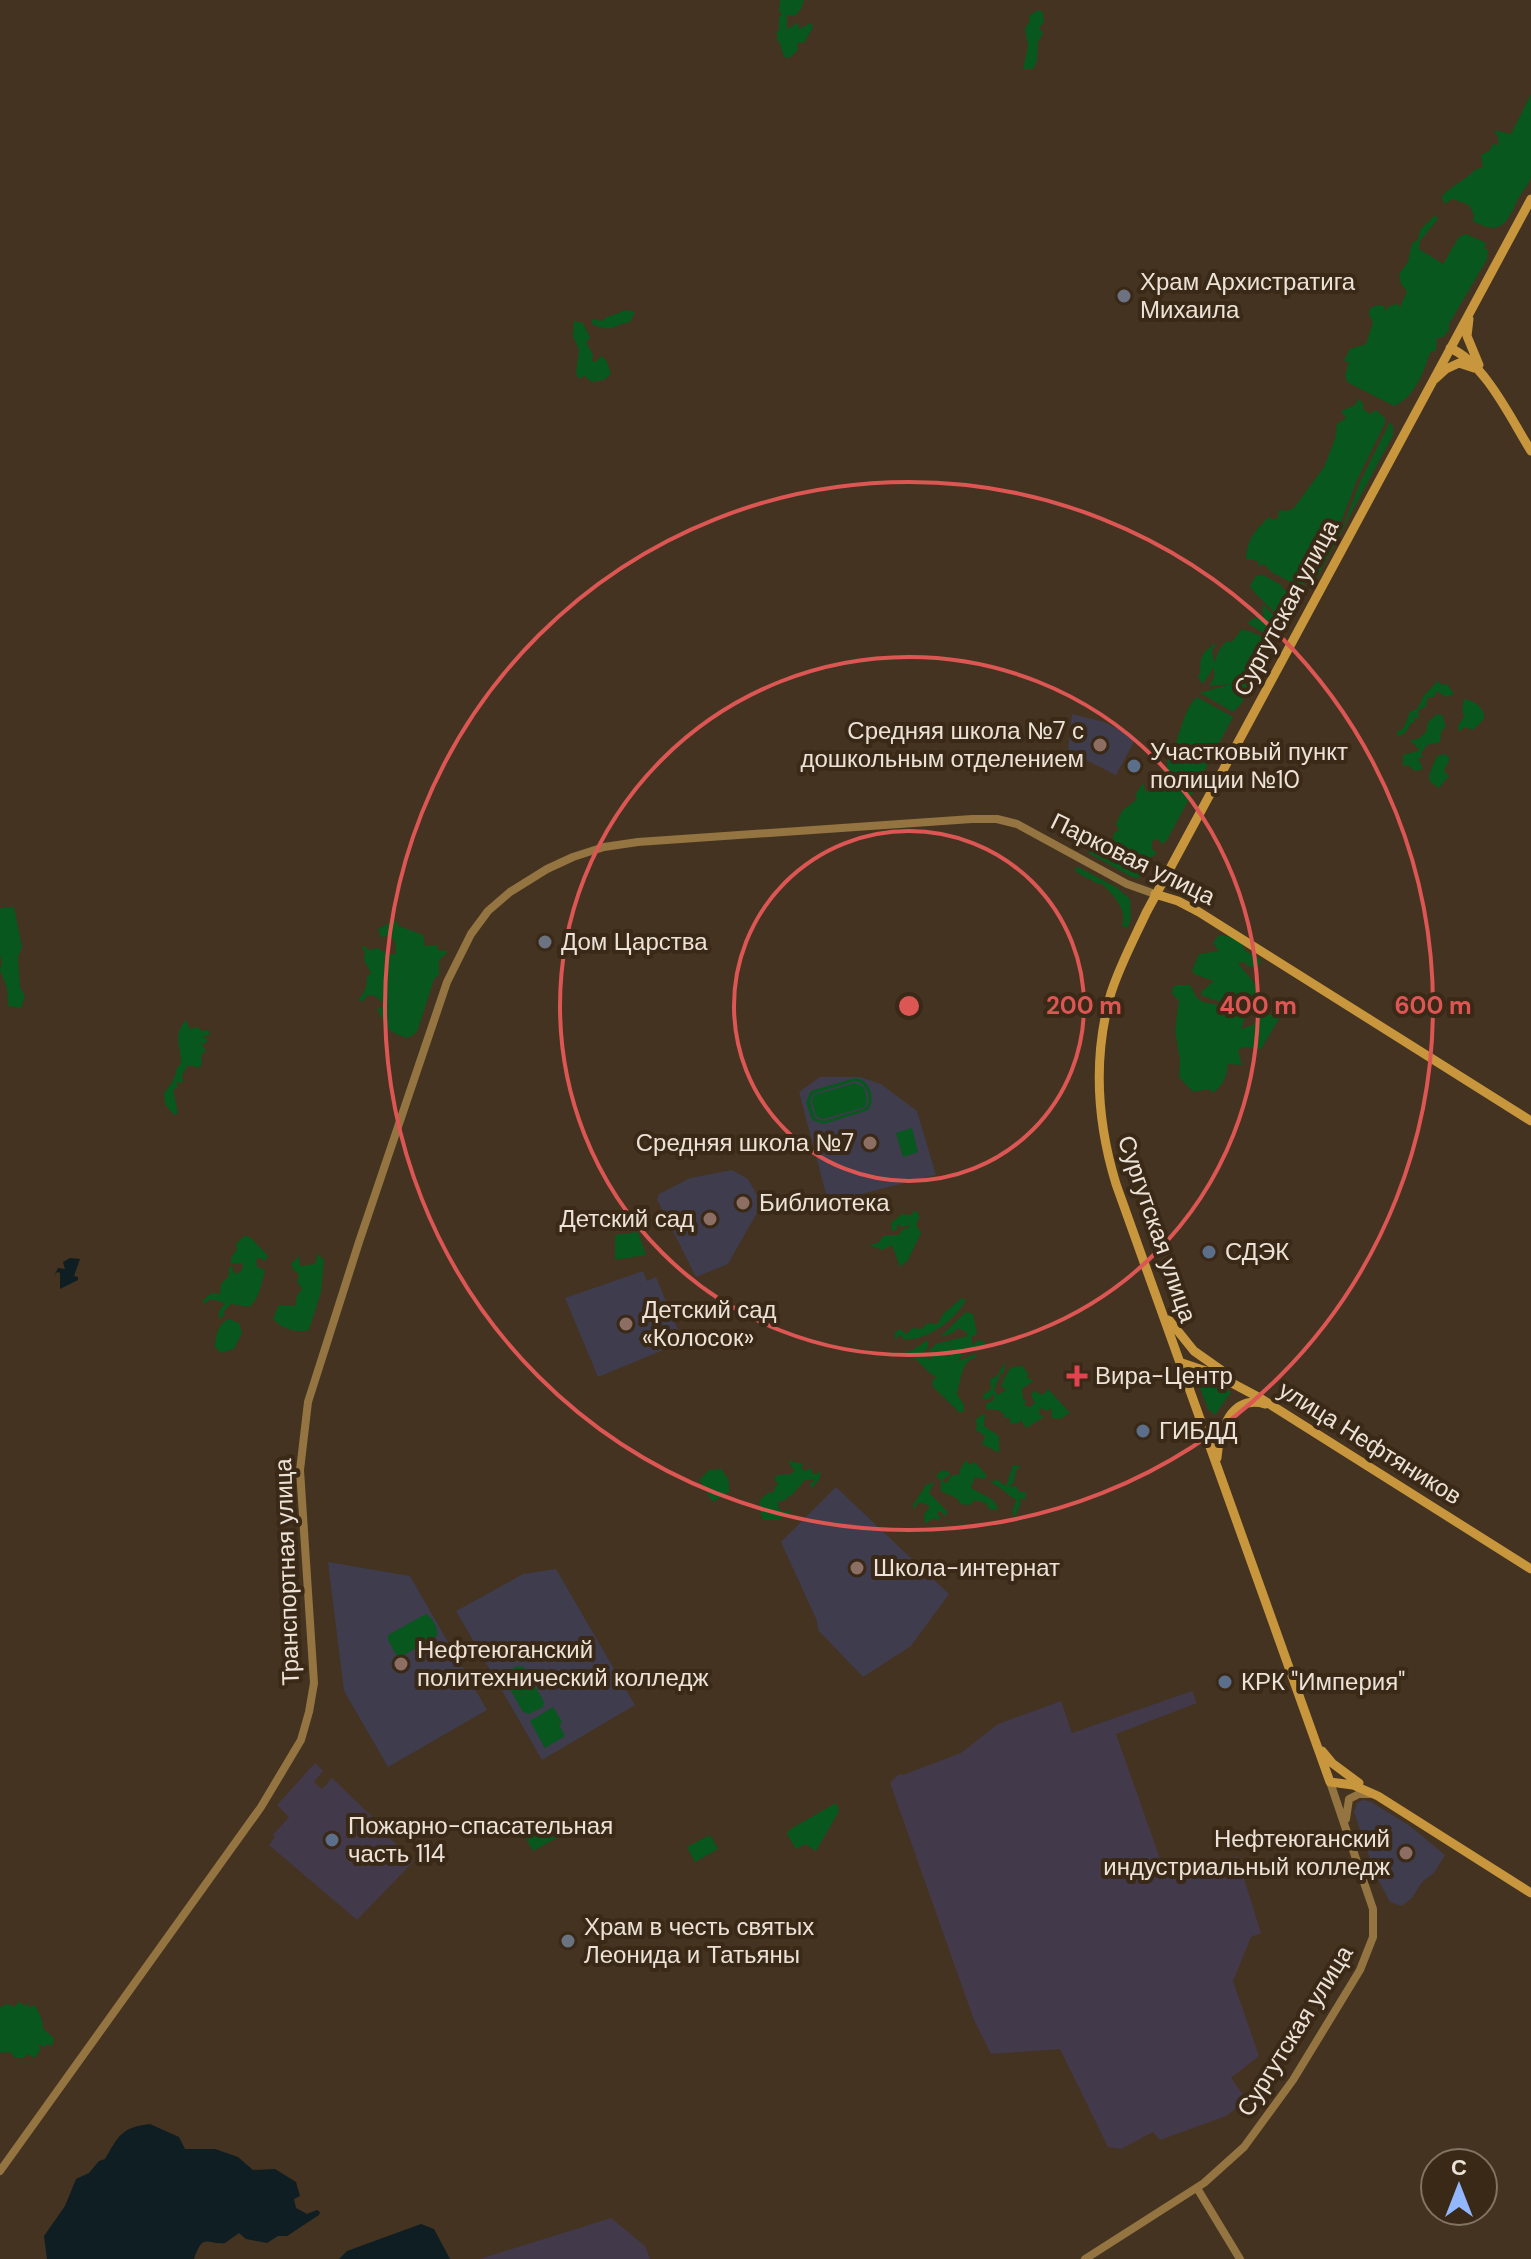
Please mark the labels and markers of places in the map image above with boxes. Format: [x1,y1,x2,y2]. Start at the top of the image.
place label: Храм Архистратига Михаила [1140,266,1356,325]
marker: Храм Архистратига Михаила [1115,287,1133,305]
place label: Средняя школа №7 с дошкольным отделением [800,715,1084,774]
marker: Средняя школа №7 с дошкольным отделением [1091,736,1109,754]
place label: Участковый пункт полиции №10 [1150,736,1348,795]
marker: Участковый пункт полиции №10 [1125,757,1143,775]
place label: Дом Царства [561,926,708,957]
marker: Дом Царства [536,933,554,951]
centre of rings [895,992,923,1020]
place label: Средняя школа №7 [636,1127,854,1158]
marker: Средняя школа №7 [861,1134,879,1152]
place label: Библиотека [759,1187,890,1218]
marker: Библиотека [734,1194,752,1212]
place label: Детский сад [559,1203,694,1234]
marker: Детский сад [701,1210,719,1228]
place label: СДЭК [1225,1236,1289,1267]
marker: СДЭК [1200,1243,1218,1261]
place label: Детский сад «Колосок» [642,1294,777,1353]
marker: Детский сад «Колосок» [617,1315,635,1333]
place label: Вира-Центр [1095,1360,1233,1391]
marker: Вира-Центр [1066,1365,1088,1387]
place label: ГИБДД [1159,1415,1238,1446]
marker: ГИБДД [1134,1422,1152,1440]
place label: Школа-интернат [873,1552,1060,1583]
marker: Школа-интернат [848,1559,866,1577]
place label: Нефтеюганский политехнический колледж [417,1634,708,1693]
marker: Нефтеюганский политехнический колледж [392,1655,410,1673]
place label: КРК "Империя" [1241,1666,1405,1697]
marker: КРК "Империя" [1216,1673,1234,1691]
place label: Пожарно-спасательная часть 114 [348,1810,613,1869]
place label: Нефтеюганский индустриальный колледж [1103,1823,1390,1882]
marker: Пожарно-спасательная часть 114 [323,1831,341,1849]
marker: Нефтеюганский индустриальный колледж [1397,1844,1415,1862]
place label: Храм в честь святых Леонида и Татьяны [584,1911,814,1970]
marker: Храм в честь святых Леонида и Татьяны [559,1932,577,1950]

